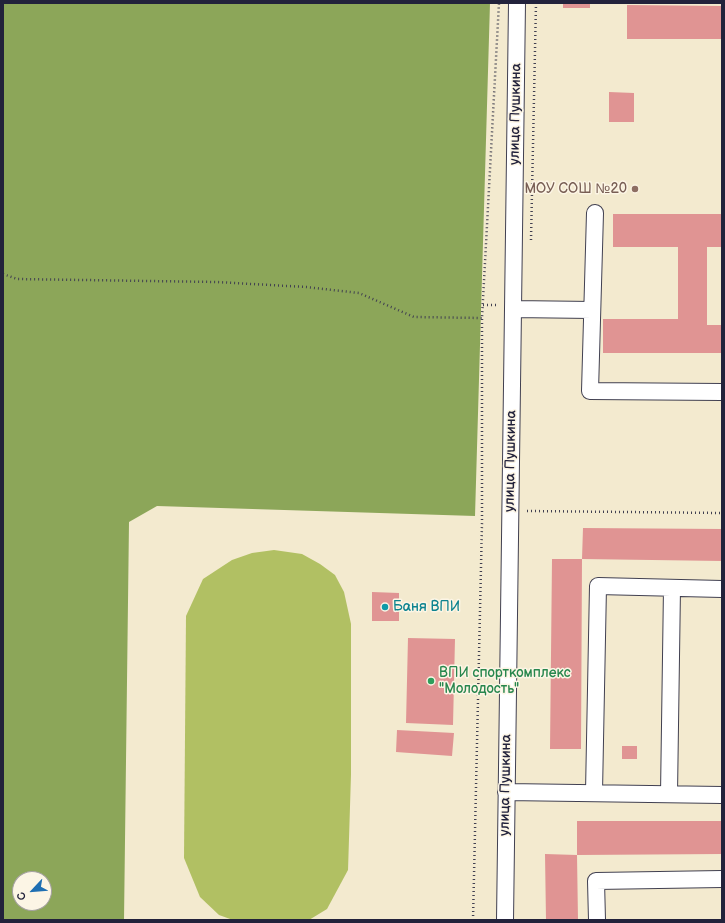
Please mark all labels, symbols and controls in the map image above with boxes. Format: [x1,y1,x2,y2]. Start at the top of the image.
street label: улица Пушкина [507,63,525,165]
place label: МОУ СОШ №20 [524,181,627,197]
marker: МОУ СОШ №20 [630,184,640,194]
street label: улица Пушкина [502,410,520,512]
place label: Баня ВПИ [393,599,460,615]
marker: Баня ВПИ [380,602,390,612]
place label: ВПИ спорткомплекс "Молодость" [439,665,571,698]
marker: ВПИ спорткомплекс "Молодость" [426,676,436,686]
street label: улица Пушкина [497,734,515,836]
north arrow [12,871,52,911]
text: С [14,890,29,902]

